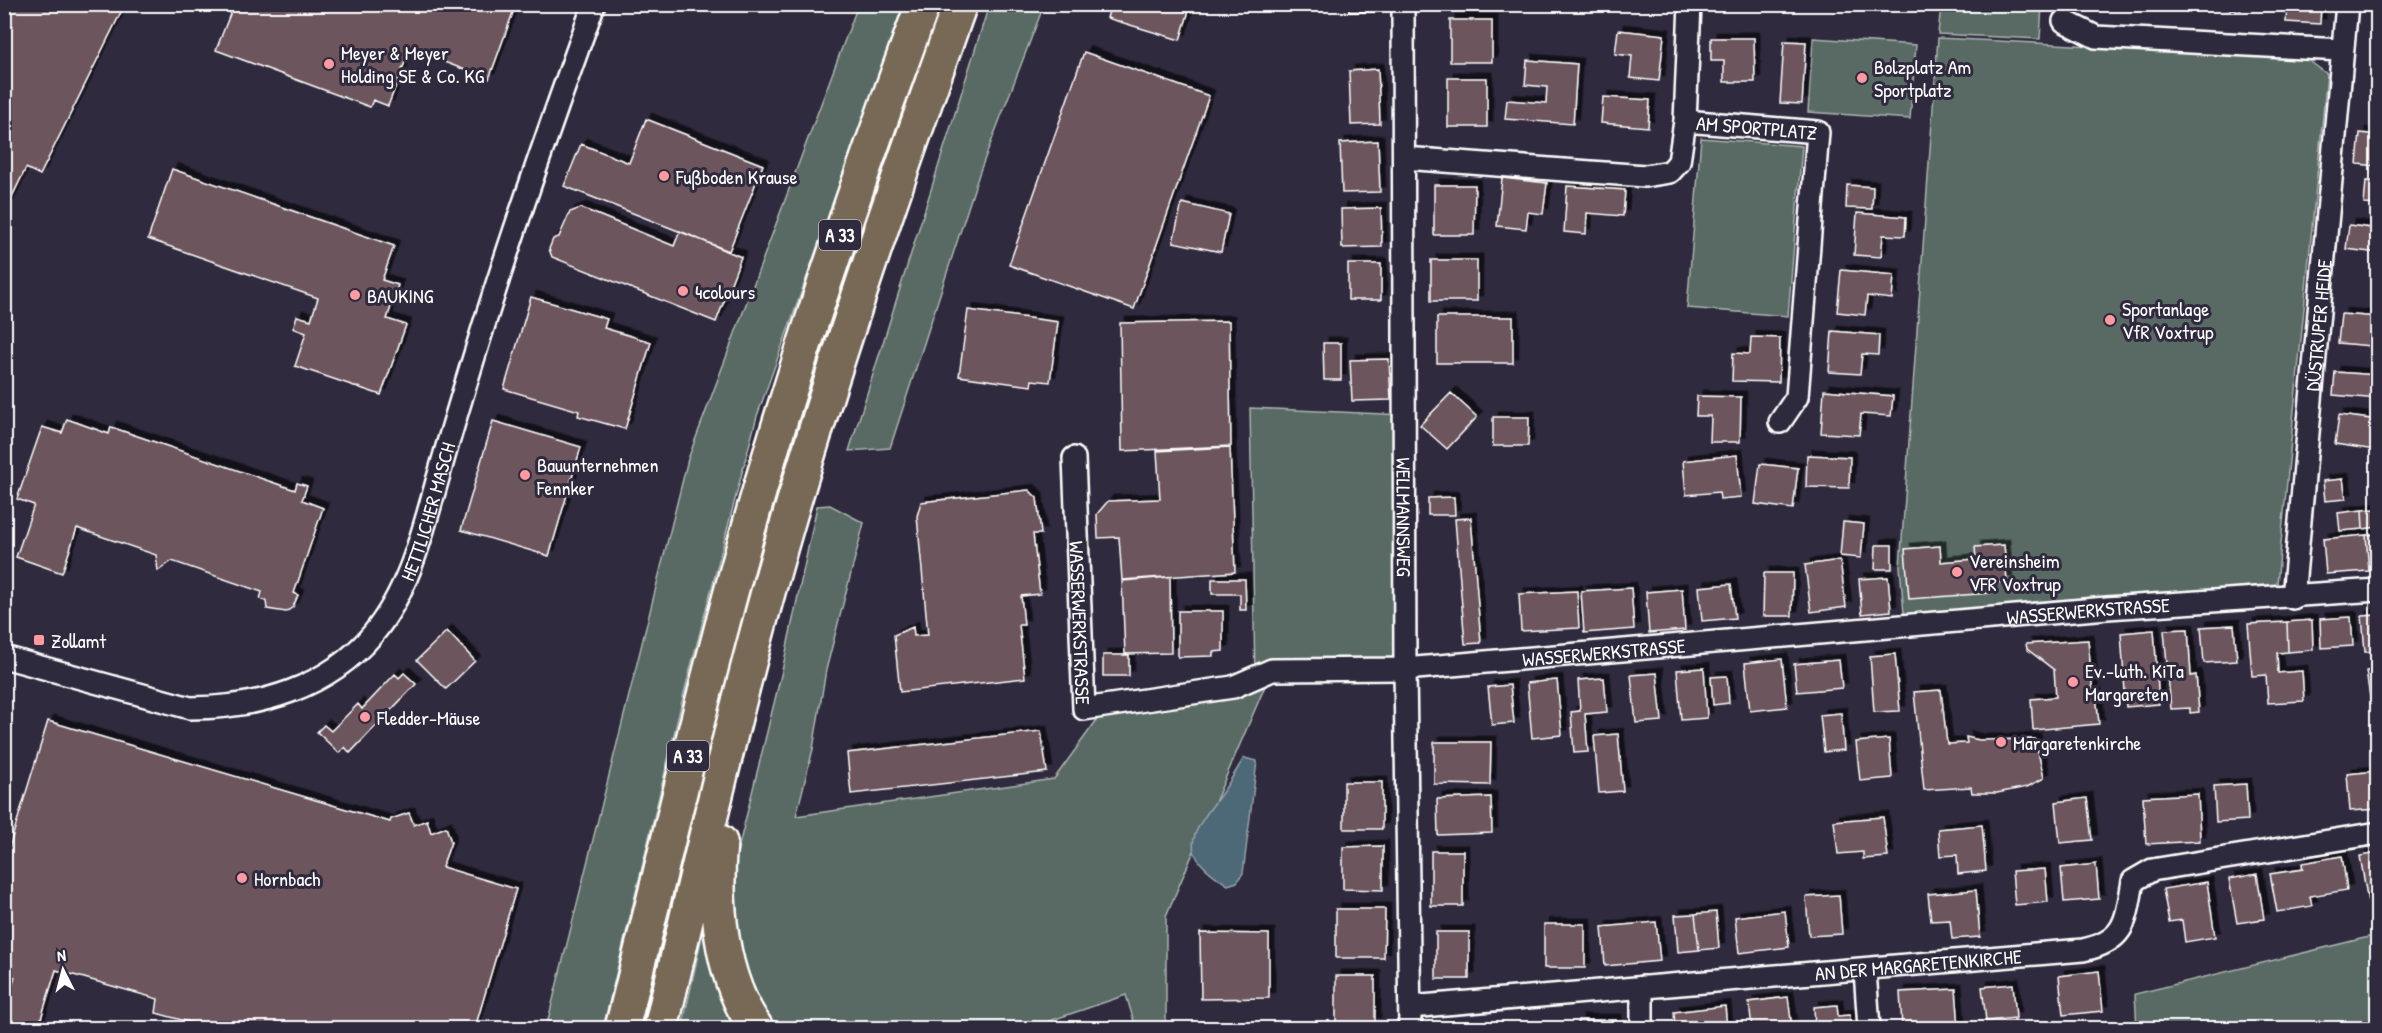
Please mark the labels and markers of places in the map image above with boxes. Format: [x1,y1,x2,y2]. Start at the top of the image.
place label: Meyer & Meyer Holding SE & Co. KG [341,39,485,89]
place label: Bolzplatz Am Sportplatz [1874,53,1971,103]
marker: Meyer & Meyer Holding SE & Co. KG [322,57,336,71]
marker: Bolzplatz Am Sportplatz [1855,71,1869,85]
place label: Fußboden Krause [675,163,797,190]
marker: Fußboden Krause [657,169,671,183]
place label: 4colours [695,278,755,305]
place label: BAUKING [367,282,434,309]
marker: 4colours [676,284,690,298]
marker: BAUKING [348,288,362,302]
place label: Sportanlage VfR Voxtrup [2122,295,2214,345]
marker: Sportanlage VfR Voxtrup [2103,313,2117,327]
place label: Bauunternehmen Fennker [536,451,659,501]
marker: Bauunternehmen Fennker [518,468,532,482]
place label: Vereinsheim VFR Voxtrup [1969,547,2061,597]
marker: Vereinsheim VFR Voxtrup [1950,565,1964,579]
place label: Zollamt [51,627,107,654]
marker: Zollamt [32,633,46,647]
place label: Ev.-luth. KiTa Margareten [2085,657,2184,707]
marker: Ev.-luth. KiTa Margareten [2066,675,2080,689]
place label: Fledder-Mäuse [376,704,481,731]
marker: Fledder-Mäuse [358,710,372,724]
place label: Margaretenkirche [2013,729,2141,756]
marker: Margaretenkirche [1994,735,2008,749]
place label: Hornbach [254,865,320,892]
marker: Hornbach [235,871,249,885]

